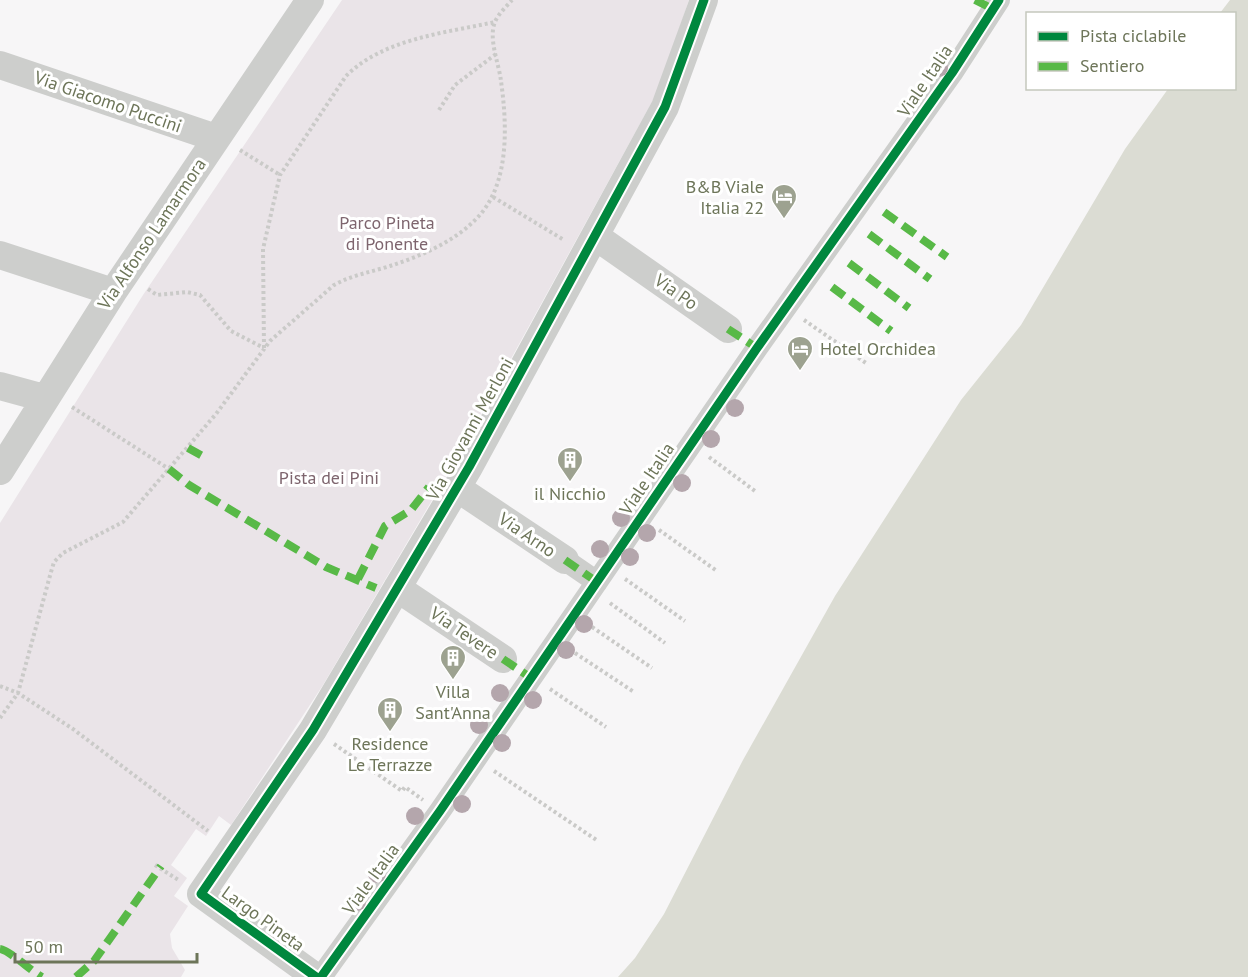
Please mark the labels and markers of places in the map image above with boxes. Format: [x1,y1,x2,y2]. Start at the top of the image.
place label: B&B Viale Italia 22 [686,175,764,219]
hotel icon: B&B Viale Italia 22 [769,182,799,220]
hotel icon: Hotel Orchidea [785,334,815,372]
place label: Hotel Orchidea [820,337,936,360]
building icon: il Nicchio [555,445,585,483]
place label: il Nicchio [534,482,606,505]
building icon: Villa Sant'Anna [438,643,468,681]
place label: Villa Sant'Anna [415,680,491,724]
building icon: Residence Le Terrazze [375,695,405,733]
place label: Residence Le Terrazze [348,732,432,776]

